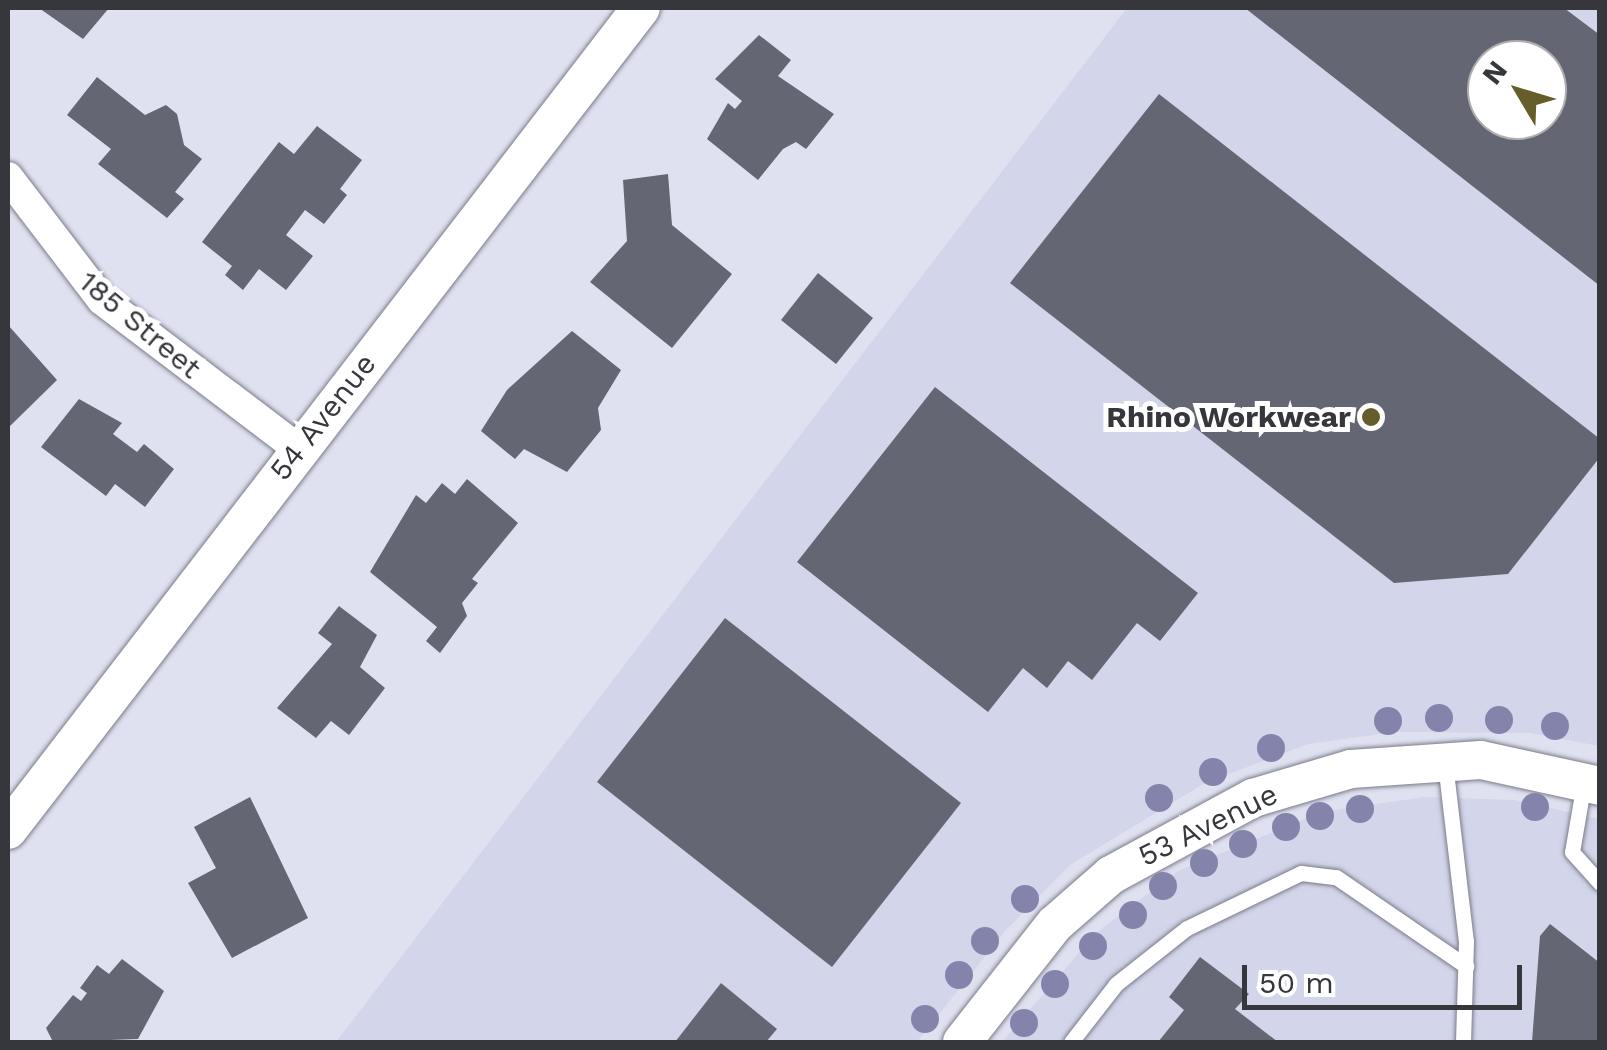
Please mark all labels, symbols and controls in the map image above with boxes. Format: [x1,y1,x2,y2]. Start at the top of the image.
north arrow [1467,40,1567,140]
text: N [1475,54,1514,91]
street label: 185 Street [72,264,208,386]
street label: 54 Avenue [262,346,384,488]
place label: Rhino Workwear [1106,399,1351,435]
marker: Rhino Workwear [1360,406,1382,428]
street label: 53 Avenue [1132,776,1284,874]
scale bar [1247,945,1527,1007]
text: 50 m [1259,965,1334,1000]

